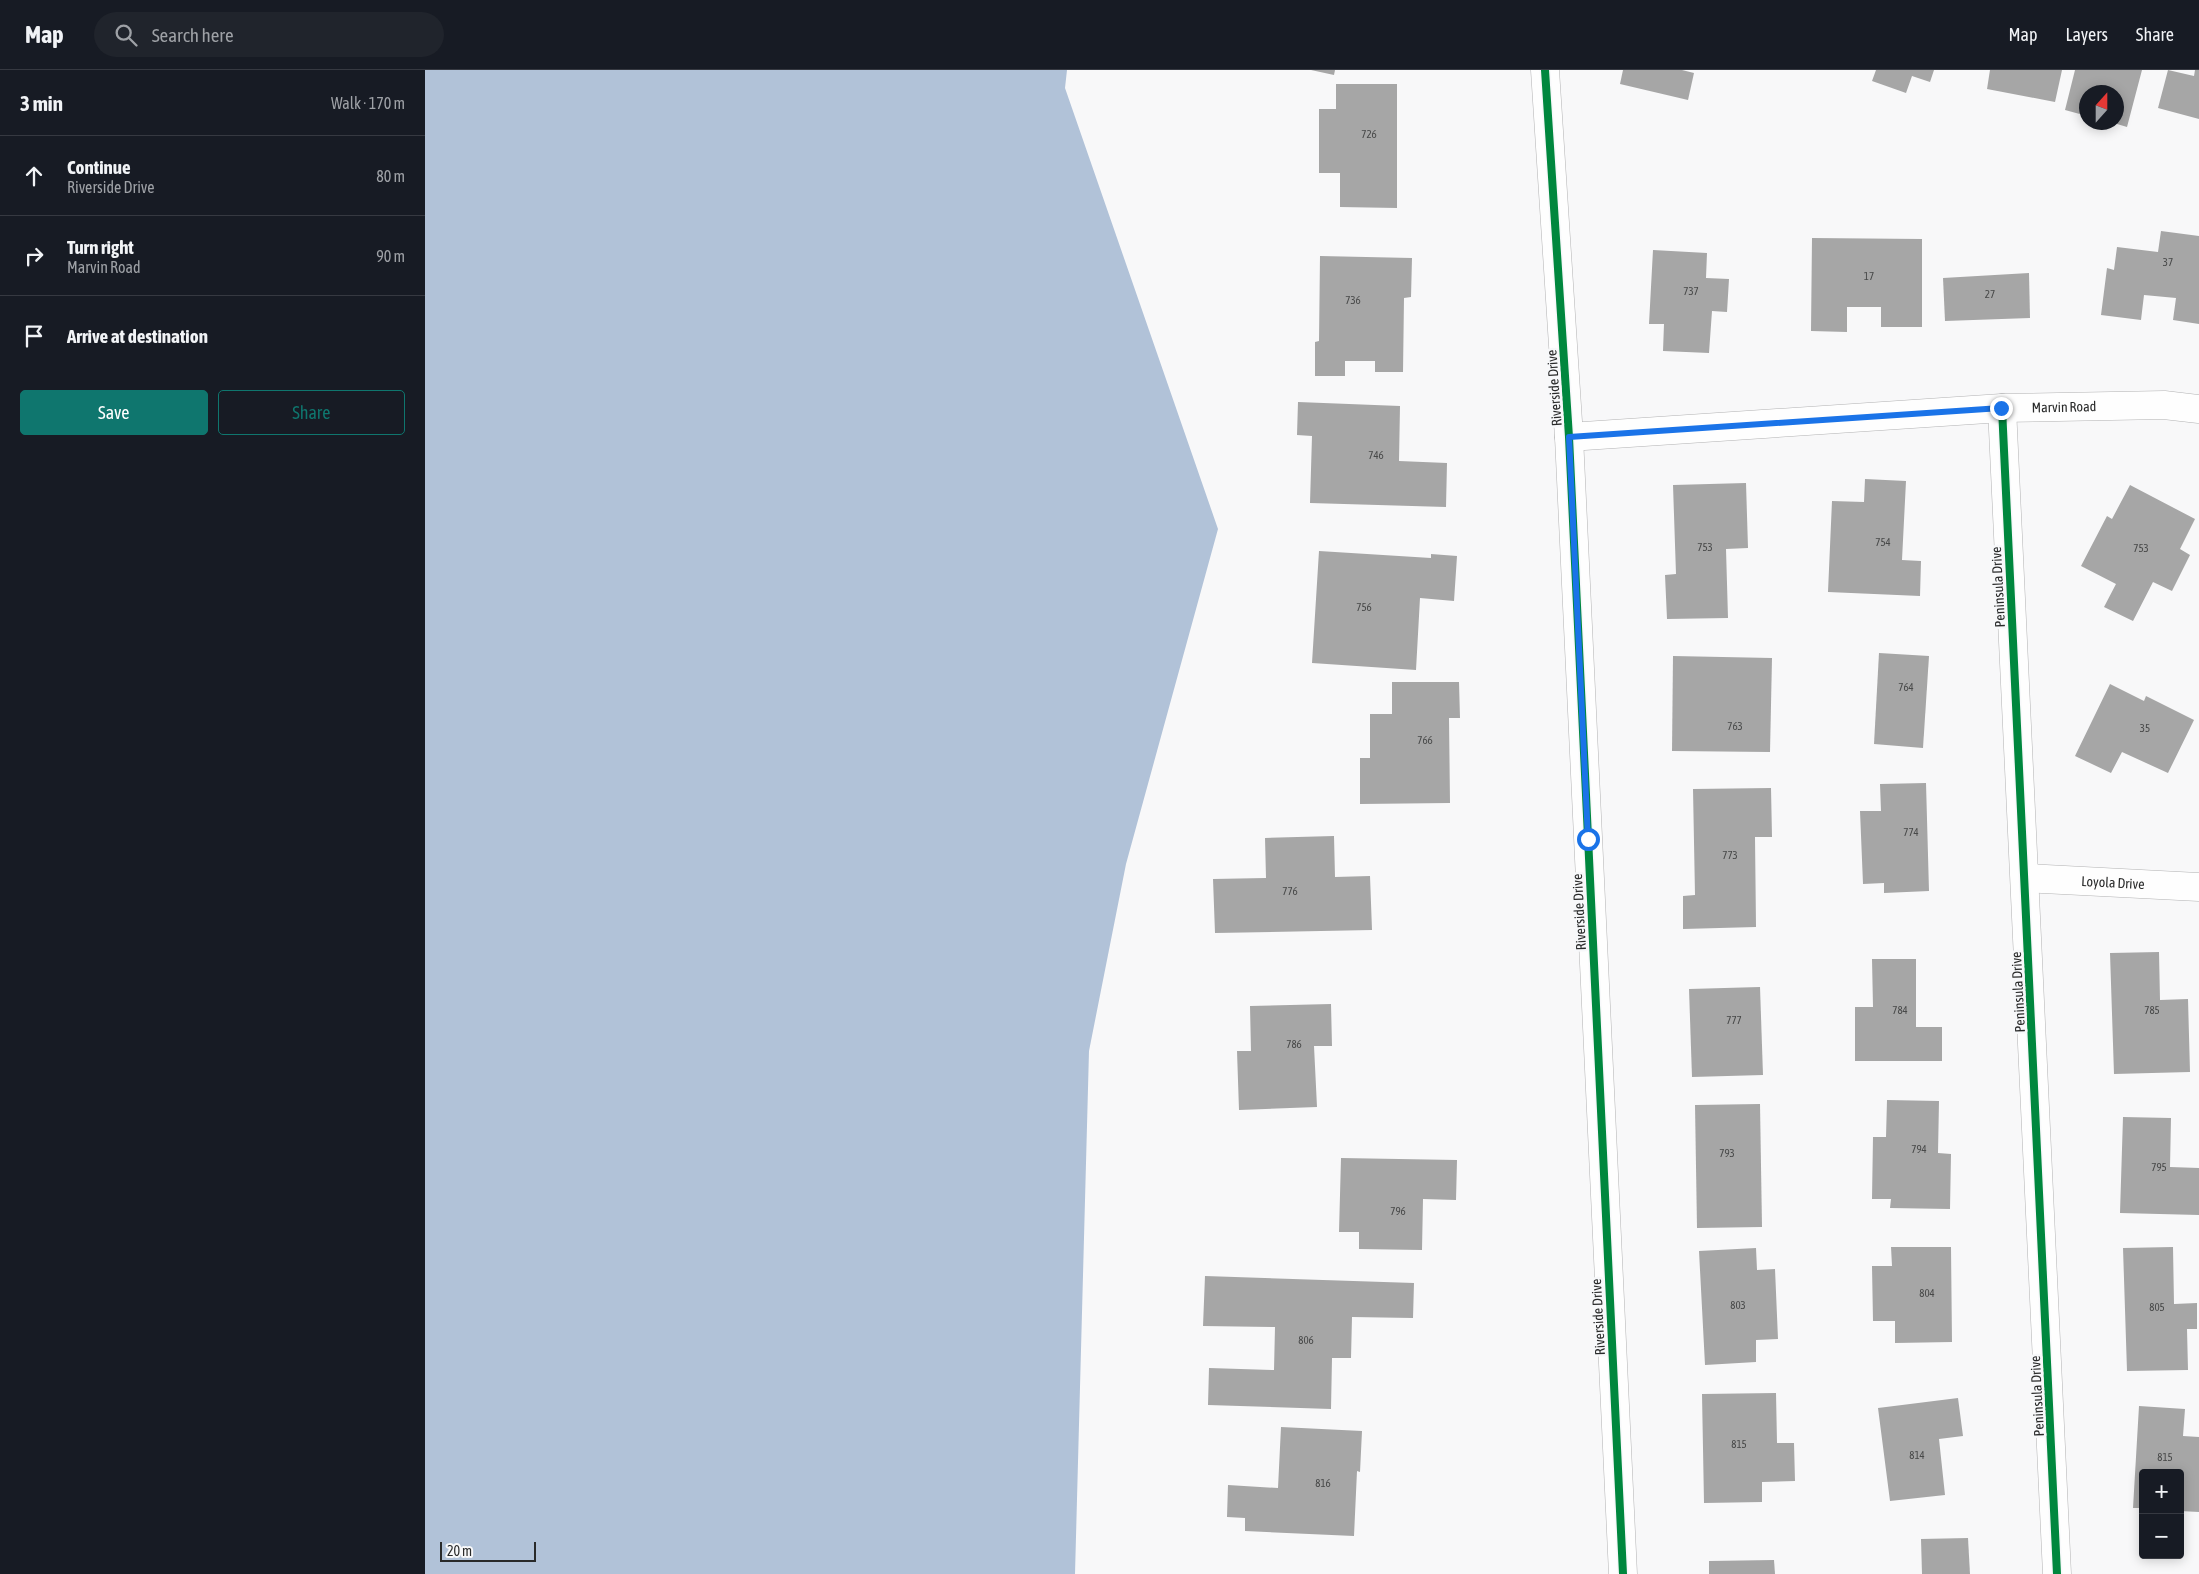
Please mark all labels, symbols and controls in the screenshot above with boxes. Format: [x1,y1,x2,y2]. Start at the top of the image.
search box [94,12,444,57]
text: Map [25,21,64,48]
icon: search [112,21,140,49]
text: Search here [152,24,234,46]
text: Map [2008,24,2037,45]
text: Layers [2065,24,2108,45]
text: Share [2136,24,2174,45]
north arrow [2079,85,2124,130]
text: 3 min [20,91,63,115]
text: Walk · 170 m [331,94,405,112]
house number: 726 [1361,128,1377,140]
text: Continue [67,156,131,178]
icon: ahead [20,162,48,190]
text: 80 m [376,167,405,185]
text: Riverside Drive [67,178,155,196]
text: Turn right [67,236,134,258]
icon: right [20,242,48,270]
text: 90 m [376,247,405,265]
house number: 37 [2163,256,2173,268]
text: Marvin Road [67,258,141,276]
house number: 17 [1864,270,1874,282]
house number: 737 [1683,285,1699,297]
house number: 27 [1985,288,1995,300]
house number: 736 [1345,294,1361,306]
icon: arrive [20,322,48,350]
text: Arrive at destination [67,325,208,347]
street label: Riverside Drive [1543,349,1565,427]
button: Save [20,390,208,435]
button: Share [218,390,405,435]
route end [1990,397,2013,420]
street label: Marvin Road [2032,398,2096,415]
house number: 746 [1368,449,1384,461]
house number: 754 [1875,536,1891,548]
house number: 753 [1697,541,1713,553]
house number: 753 [2133,542,2149,554]
street label: Peninsula Drive [1988,546,2008,628]
house number: 756 [1356,601,1372,613]
house number: 764 [1898,681,1914,693]
house number: 763 [1727,720,1743,732]
house number: 35 [2140,722,2150,734]
house number: 766 [1417,734,1433,746]
house number: 774 [1903,826,1919,838]
route start [1577,828,1600,851]
house number: 773 [1722,849,1738,861]
street label: Riverside Drive [1569,873,1589,951]
street label: Loyola Drive [2081,873,2145,892]
house number: 776 [1282,885,1298,897]
street label: Peninsula Drive [2008,951,2028,1033]
house number: 784 [1892,1004,1908,1016]
house number: 785 [2144,1004,2160,1016]
house number: 777 [1726,1014,1742,1026]
house number: 786 [1286,1038,1302,1050]
house number: 794 [1911,1143,1927,1155]
house number: 793 [1719,1147,1735,1159]
house number: 795 [2151,1161,2167,1173]
house number: 796 [1390,1205,1406,1217]
street label: Riverside Drive [1588,1278,1608,1356]
house number: 804 [1919,1287,1935,1299]
house number: 803 [1730,1299,1746,1311]
house number: 805 [2149,1301,2165,1313]
house number: 806 [1298,1334,1314,1346]
street label: Peninsula Drive [2027,1355,2047,1437]
house number: 815 [1731,1438,1747,1450]
house number: 814 [1909,1449,1925,1461]
house number: 815 [2157,1451,2173,1463]
map controls [2139,1469,2184,1559]
button: + [2139,1469,2184,1514]
house number: 816 [1315,1477,1331,1489]
button: − [2139,1514,2184,1559]
scale bar [440,1539,536,1562]
text: 20 m [447,1543,472,1559]

